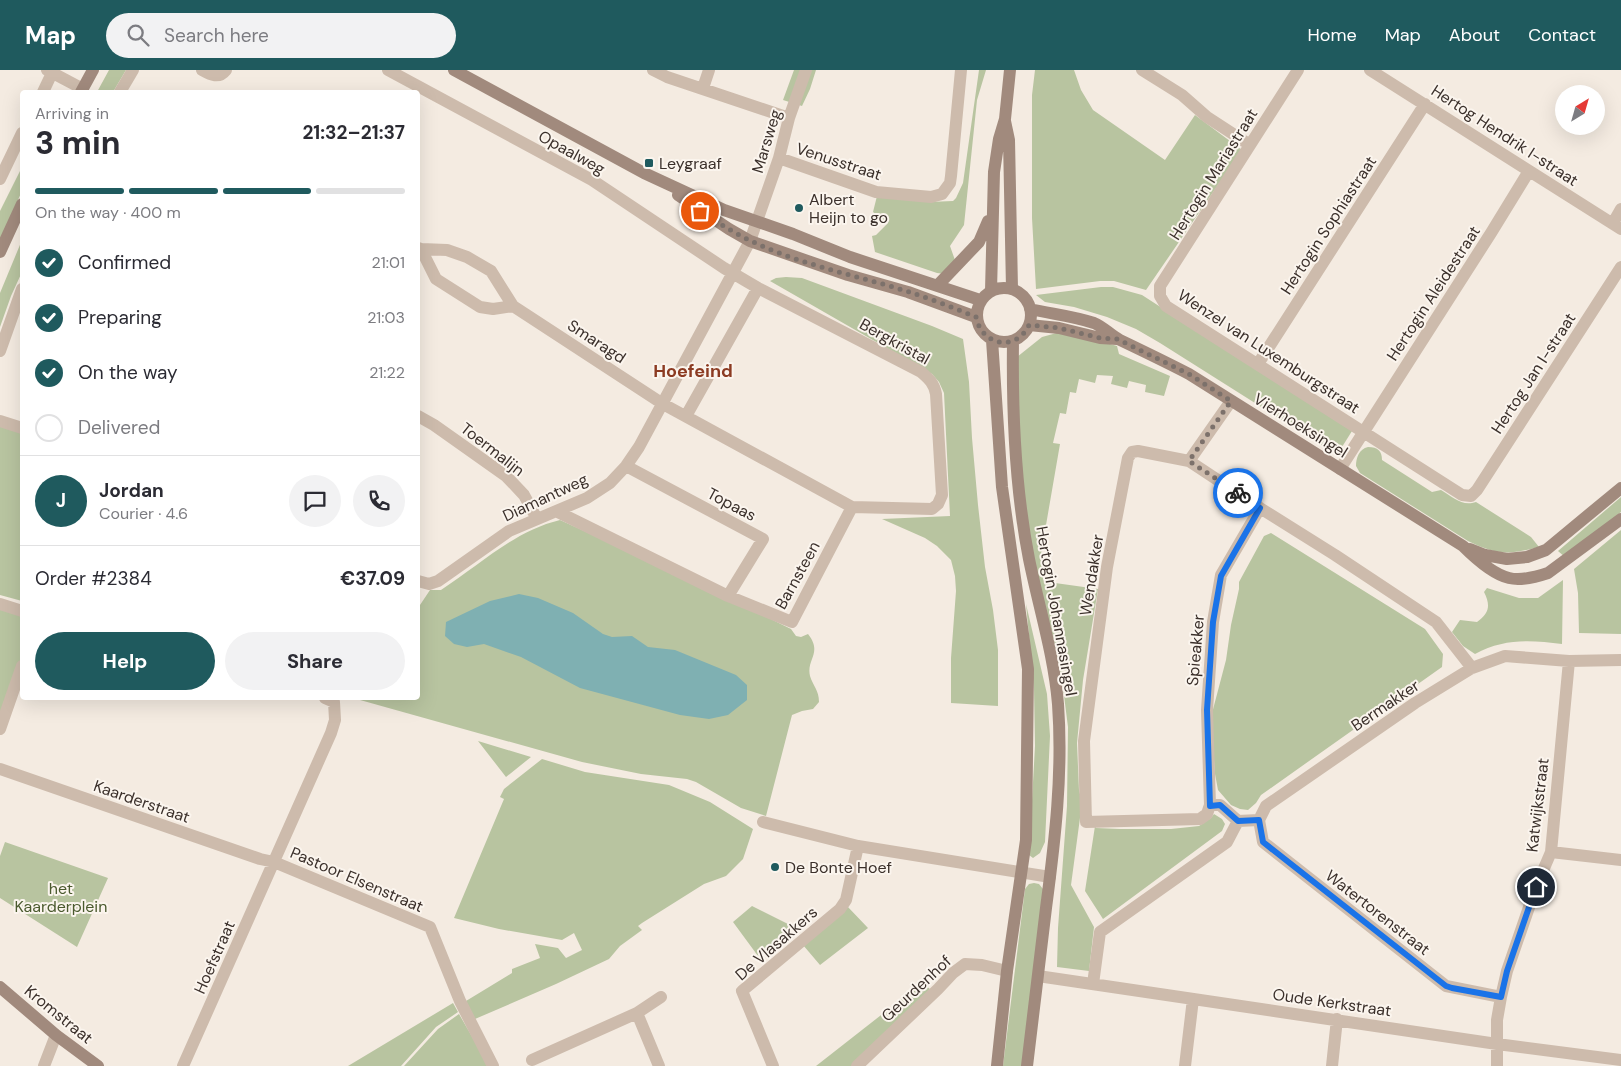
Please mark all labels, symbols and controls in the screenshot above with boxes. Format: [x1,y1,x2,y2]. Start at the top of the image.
search box [106,13,456,58]
text: Map [25,20,76,51]
icon: search [124,21,152,49]
text: Search here [164,23,269,48]
text: Home [1307,23,1357,47]
text: Map [1385,23,1421,47]
text: About [1449,23,1500,47]
text: Contact [1528,23,1596,47]
street label: Hertog Hendrik I-straat [1427,80,1582,191]
north arrow [1555,85,1605,135]
map controls [1555,85,1605,135]
text: Arriving in [35,103,109,124]
street label: Hertogin Mariastraat [1164,105,1262,244]
street label: Marsweg [747,107,786,176]
text: 21:32–21:37 [302,120,405,145]
text: 3 min [35,122,120,164]
street label: Opaalweg [535,125,609,179]
street label: Venusstraat [794,138,884,185]
street label: Hertogin Sophiastraat [1276,152,1381,299]
place label: Leygraaf [659,153,722,174]
marker: Leygraaf [643,157,655,169]
place label: Albert Heijn to go [809,189,888,228]
pin [679,190,721,232]
icon: bag [686,197,714,225]
text: On the way · 400 m [35,202,181,223]
marker: Albert Heijn to go [793,202,805,214]
street label: Hertogin Aleidestraat [1382,222,1485,365]
icon: check [35,249,63,277]
text: Confirmed [78,250,171,275]
text: 21:01 [372,252,405,273]
street label: Wenzel van Luxemburgstraat [1174,285,1364,418]
icon: check [35,304,63,332]
text: Preparing [78,305,162,330]
text: 21:03 [367,307,405,328]
street label: Hertog Jan I-straat [1486,309,1580,438]
street label: Bergkristal [856,313,934,369]
street label: Smaragd [564,315,630,368]
icon: check [35,359,63,387]
district label: Hoefeind [653,359,733,383]
text: On the way [78,360,178,385]
text: 21:22 [369,362,405,383]
street label: Vierhoeksingel [1250,388,1352,463]
text: Delivered [78,415,160,440]
street label: Toermalijn [456,418,529,481]
courier [1213,468,1263,518]
street label: Diamantweg [499,469,591,526]
button: chat [289,475,341,527]
button: phone [353,475,405,527]
text: Jordan [99,478,164,503]
icon: bike [1224,479,1252,507]
street label: Topaas [704,483,760,526]
text: J [56,488,66,513]
text: Courier · 4.6 [99,503,188,524]
street label: Hertogin Johannasingel [1031,525,1082,698]
street label: Wendakker [1075,533,1108,617]
street label: Barnsteen [770,538,825,613]
text: Order #2384 [35,566,152,591]
text: €37.09 [340,566,405,591]
street label: Spieakker [1182,613,1209,687]
button: Help [35,632,215,690]
button: Share [225,632,405,690]
street label: Bermakker [1347,675,1424,736]
street label: Katwijkstraat [1521,757,1554,853]
street label: Kaarderstraat [91,775,193,828]
street label: Pastoor Elsenstraat [287,842,427,917]
place label: De Bonte Hoef [785,857,892,878]
marker: De Bonte Hoef [769,861,781,873]
street label: Watertorenstraat [1321,865,1434,960]
pin [1515,866,1557,908]
icon: home [1522,873,1550,901]
park label: het Kaarderplein [15,878,107,917]
street label: De Vlasakkers [731,902,822,985]
street label: Hoefstraat [189,917,240,997]
street label: Geurdenhof [877,951,956,1026]
street label: Kromstraat [20,980,97,1048]
street label: Oude Kerkstraat [1271,984,1393,1021]

